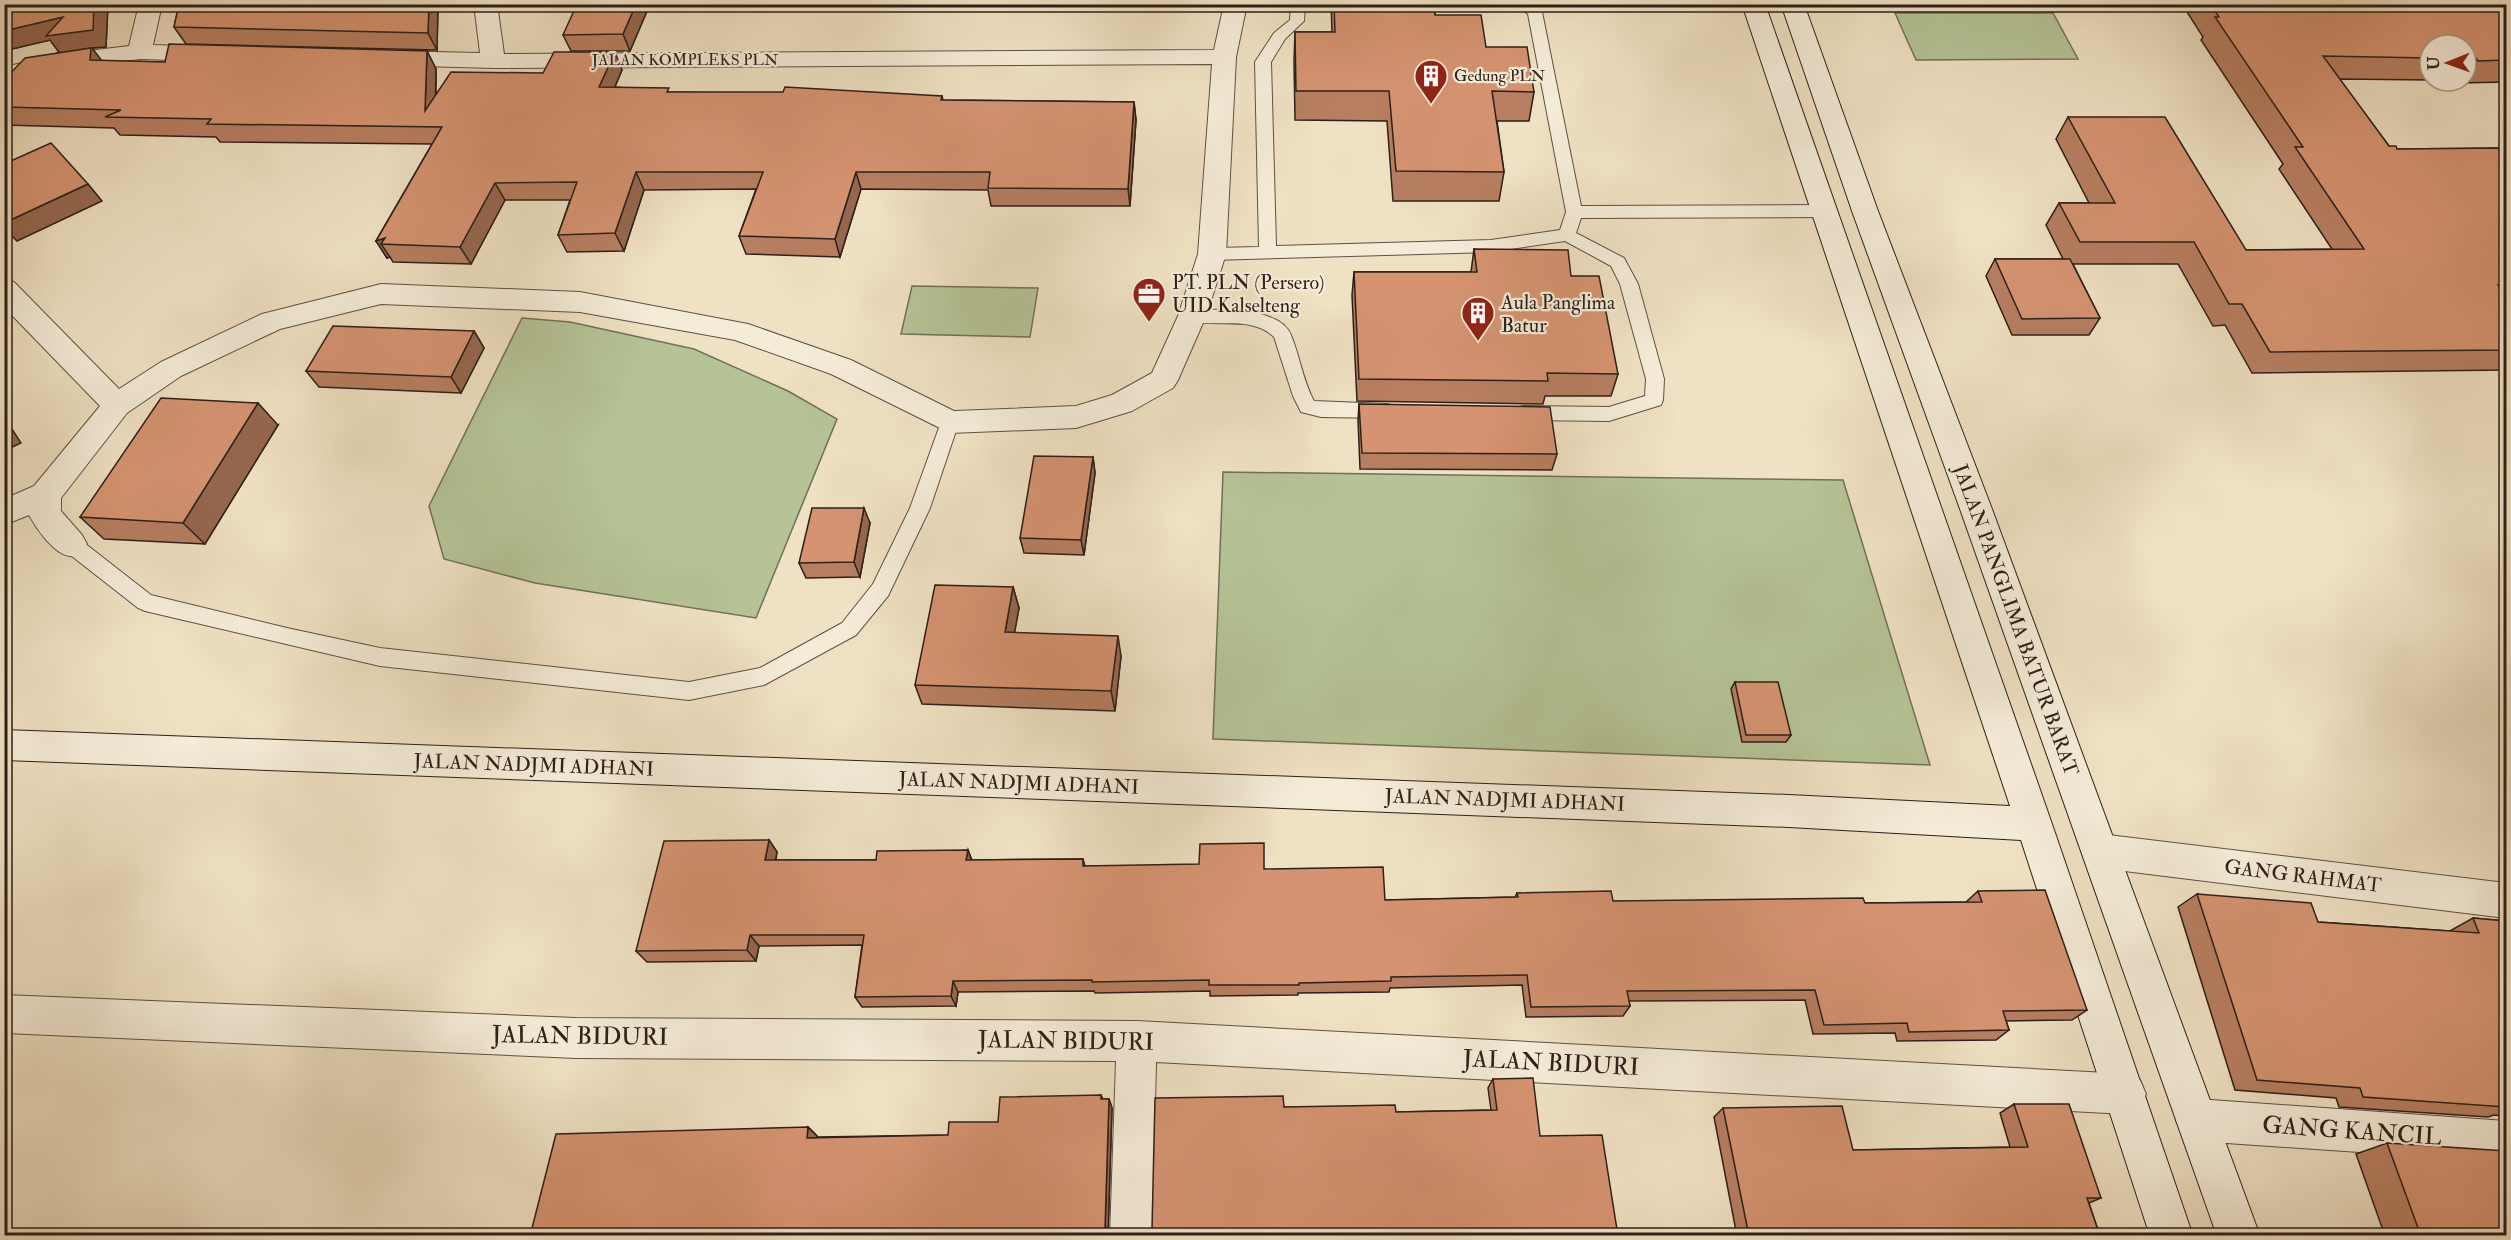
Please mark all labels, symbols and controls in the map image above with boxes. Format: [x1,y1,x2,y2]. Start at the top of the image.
north arrow [2418,33,2478,93]
street label: JALAN KOMPLEKS PLN [591,50,779,71]
text: U [2424,56,2444,70]
building icon: Gedung PLN [1413,58,1449,105]
place label: Gedung PLN [1454,66,1546,86]
place label: PT. PLN (Persero) UID Kalselteng [1172,270,1324,318]
office icon: PT. PLN (Persero) UID Kalselteng [1131,276,1167,323]
place label: Aula Panglima Batur [1500,290,1616,338]
building icon: Aula Panglima Batur [1460,295,1496,342]
street label: JALAN PANGLIMA BATUR BARAT [1947,460,2084,779]
street label: JALAN NADJMI ADHANI [412,748,655,782]
street label: JALAN NADJMI ADHANI [897,766,1140,800]
street label: JALAN NADJMI ADHANI [1383,783,1626,817]
street label: GANG RAHMAT [2223,854,2383,898]
street label: JALAN BIDURI [491,1019,668,1053]
street label: JALAN BIDURI [977,1024,1154,1058]
street label: JALAN BIDURI [1461,1043,1640,1083]
street label: GANG KANCIL [2261,1109,2443,1153]

